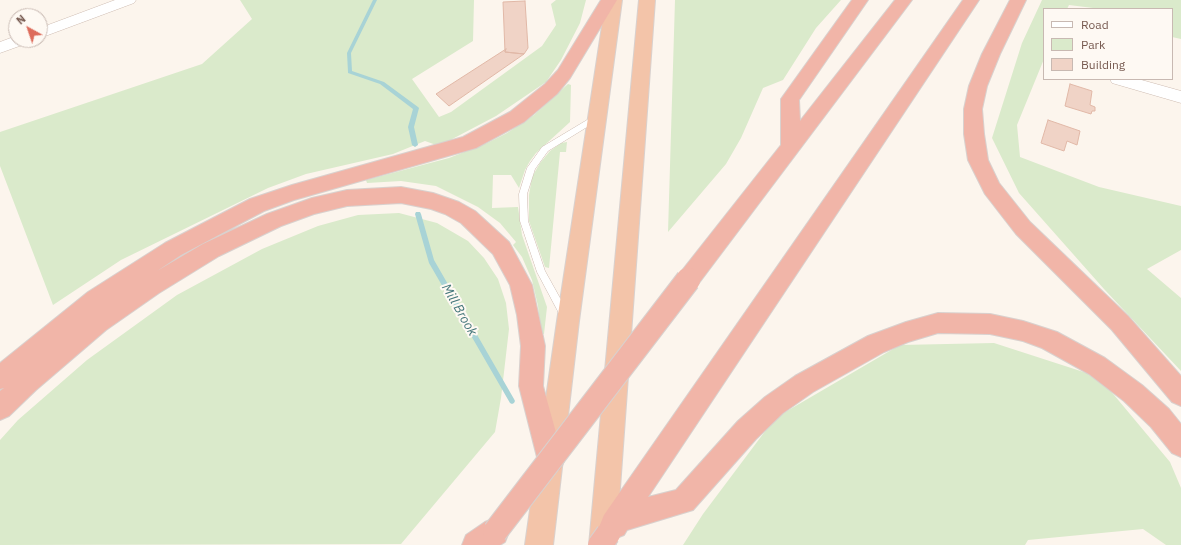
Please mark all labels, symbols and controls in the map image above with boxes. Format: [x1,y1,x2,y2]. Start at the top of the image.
north arrow [8,8,48,48]
legend [1043,8,1173,80]
text: N [13,12,28,27]
text: Road [1081,17,1109,32]
text: Park [1081,37,1105,52]
text: Building [1081,57,1125,72]
water label: Mill Brook [438,281,480,339]

